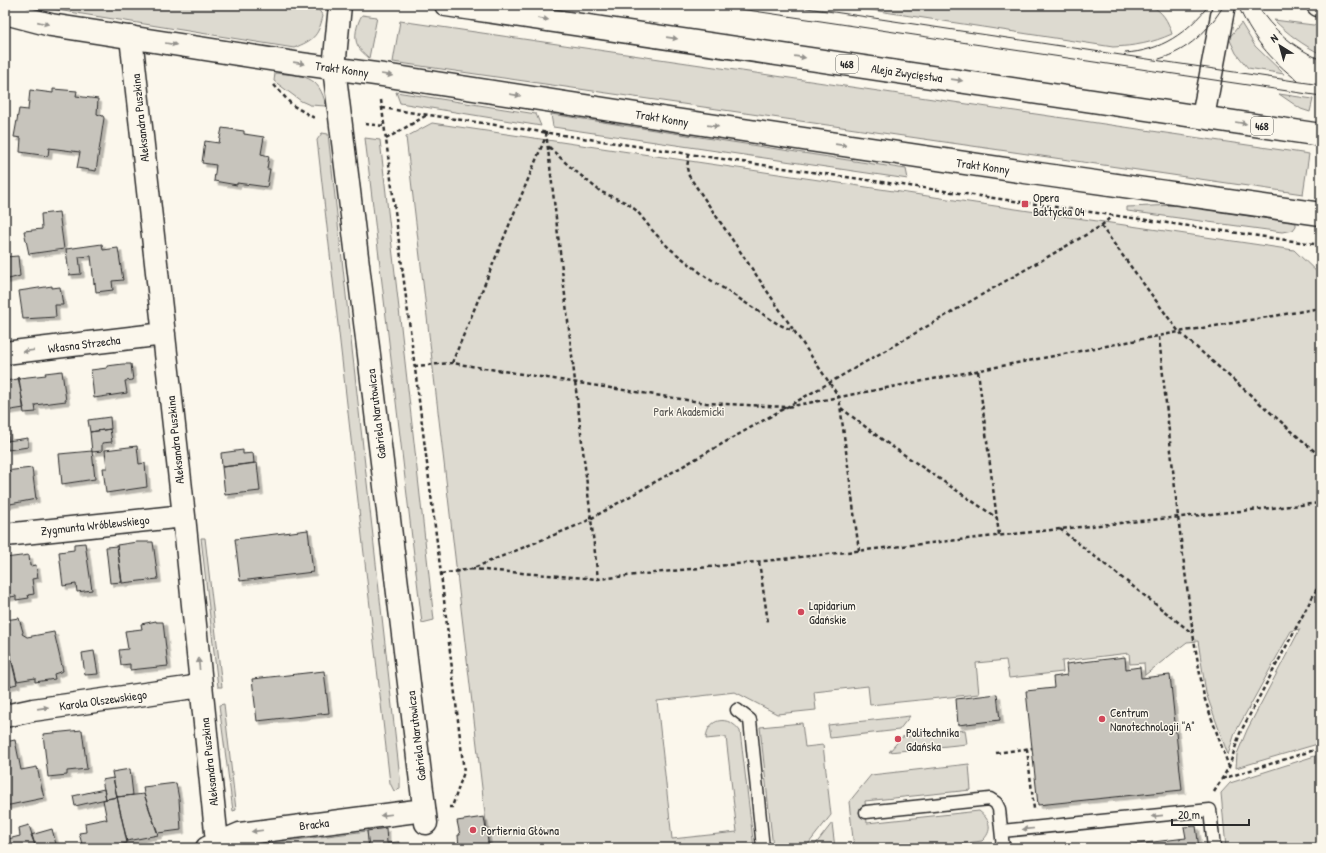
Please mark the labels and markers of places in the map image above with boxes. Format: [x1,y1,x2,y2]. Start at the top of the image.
place label: Opera Bałtycka 04 [1033,189,1085,220]
marker: Opera Bałtycka 04 [1020,199,1030,209]
place label: Lapidarium Gdańskie [809,597,856,628]
marker: Lapidarium Gdańskie [796,607,806,617]
place label: Centrum Nanotechnologii "A" [1110,704,1195,735]
marker: Centrum Nanotechnologii "A" [1097,714,1107,724]
place label: Politechnika Gdańska [906,724,959,755]
marker: Politechnika Gdańska [893,734,903,744]
place label: Portiernia Główna [481,822,559,839]
marker: Portiernia Główna [468,825,478,835]

